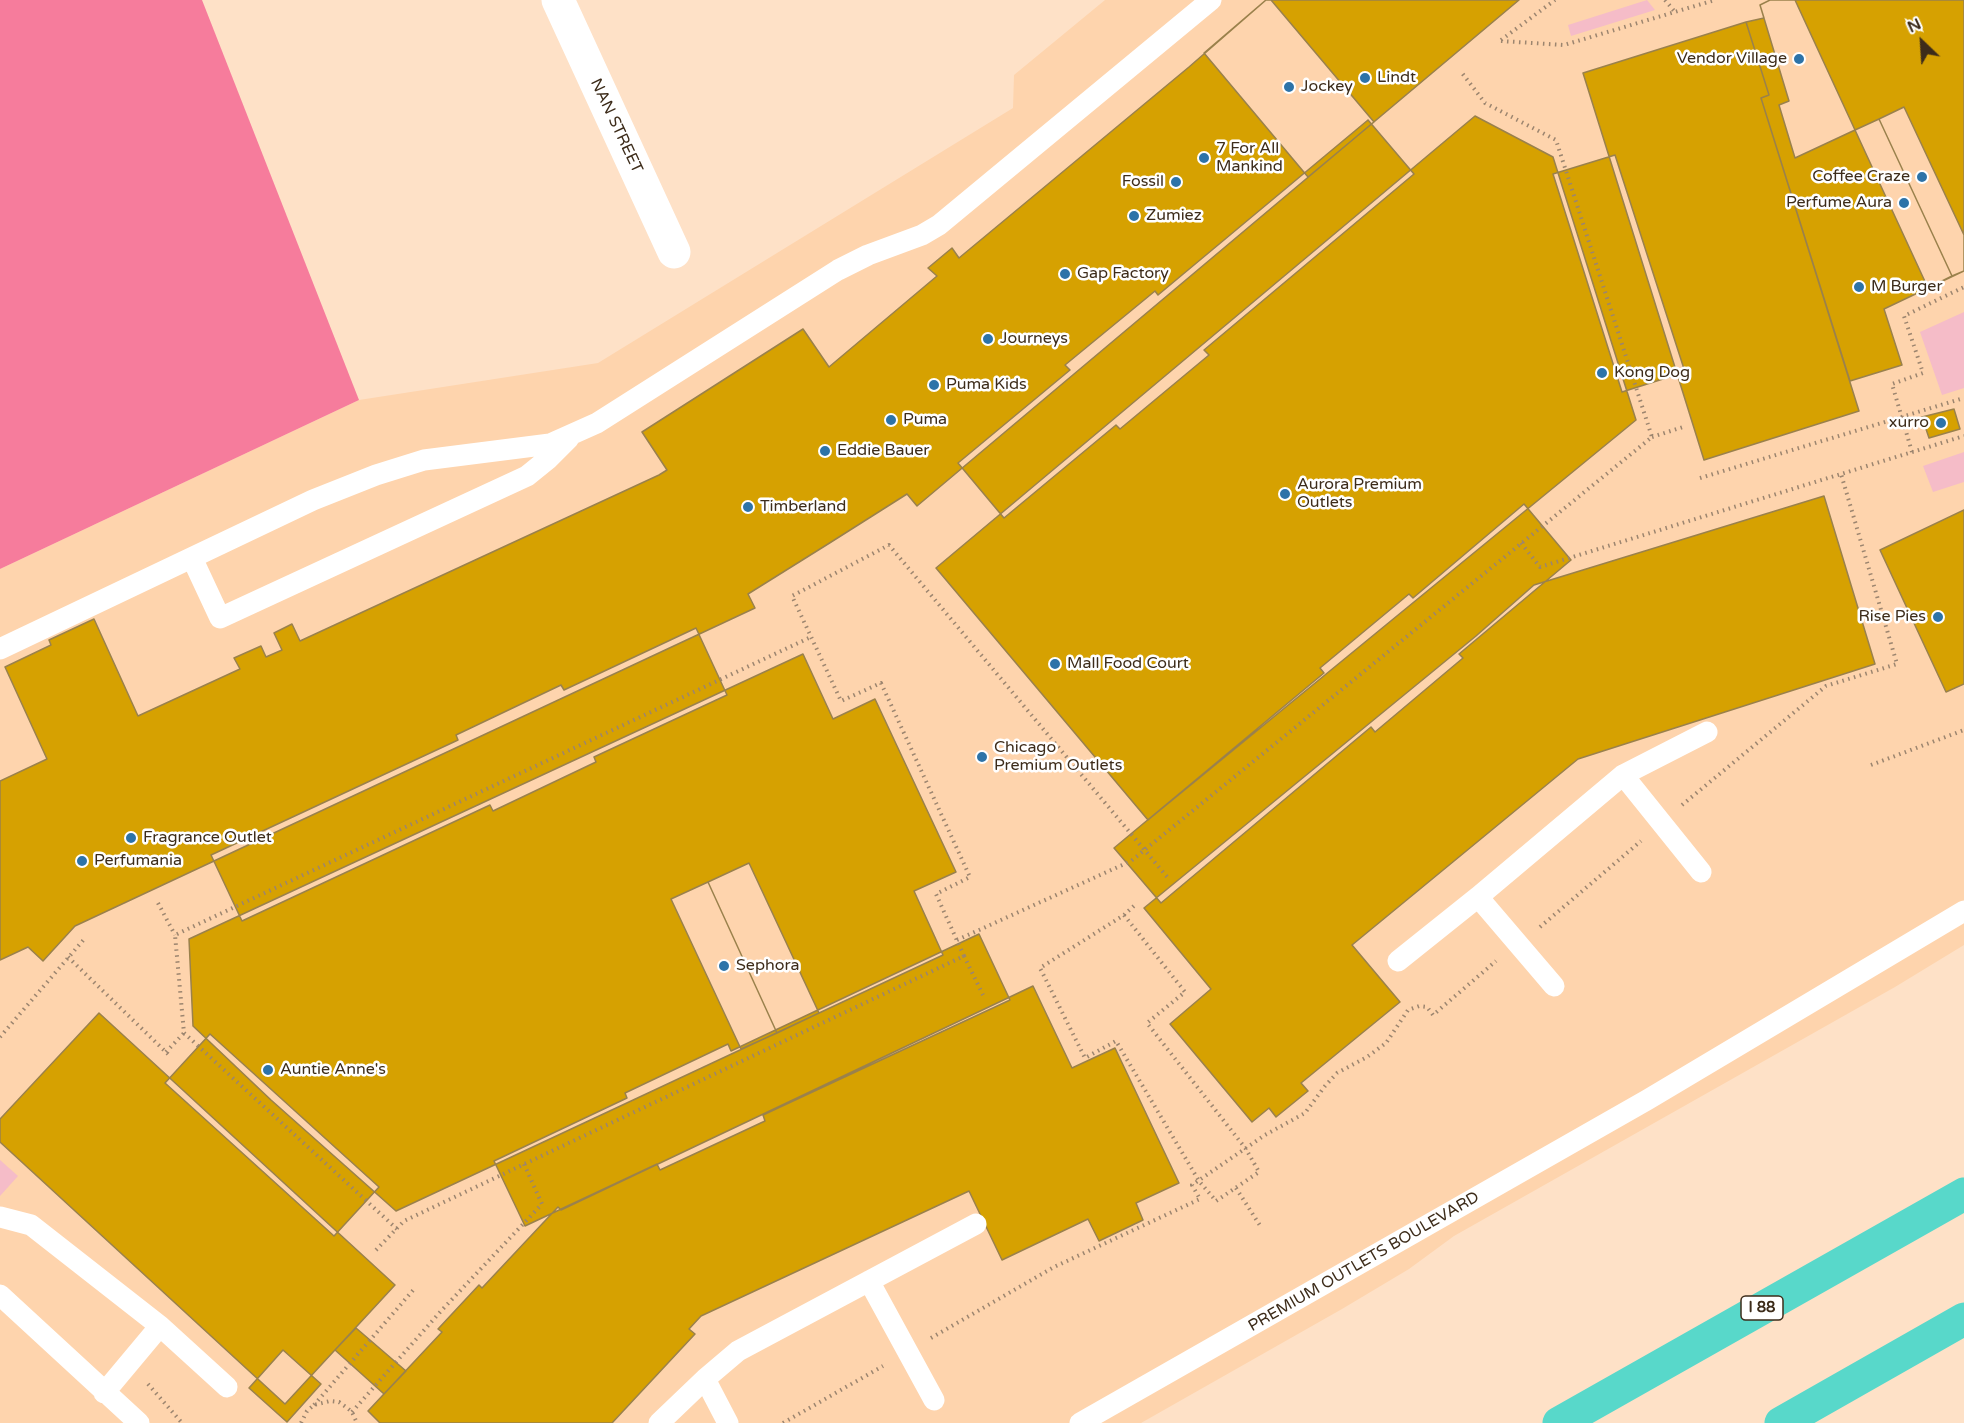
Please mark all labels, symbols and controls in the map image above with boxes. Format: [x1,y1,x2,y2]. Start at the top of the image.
north arrow [1892,12,1952,72]
text: N [1904,14,1924,37]
place label: Vendor Village [1677,49,1787,69]
marker: Vendor Village [1792,52,1806,66]
place label: Lindt [1377,68,1416,88]
marker: Lindt [1358,71,1372,85]
street label: NAN STREET [586,76,646,176]
place label: Jockey [1301,77,1353,97]
marker: Jockey [1282,80,1296,94]
place label: 7 For All Mankind [1216,139,1283,177]
marker: 7 For All Mankind [1197,151,1211,165]
place label: Coffee Craze [1812,167,1910,187]
marker: Coffee Craze [1915,170,1929,184]
place label: Fossil [1122,172,1164,192]
marker: Fossil [1169,175,1183,189]
place label: Perfume Aura [1786,193,1892,213]
marker: Perfume Aura [1897,196,1911,210]
place label: Zumiez [1146,206,1202,226]
marker: Zumiez [1127,209,1141,223]
place label: Gap Factory [1077,264,1169,284]
marker: Gap Factory [1058,267,1072,281]
place label: M Burger [1871,277,1943,297]
marker: M Burger [1852,280,1866,294]
place label: Journeys [1000,329,1068,349]
marker: Journeys [981,332,995,346]
place label: Kong Dog [1614,363,1690,383]
marker: Kong Dog [1595,366,1609,380]
place label: Puma Kids [946,375,1027,395]
marker: Puma Kids [927,378,941,392]
place label: Puma [903,410,947,430]
marker: Puma [884,413,898,427]
place label: xurro [1889,413,1929,433]
marker: xurro [1934,416,1948,430]
place label: Eddie Bauer [837,441,929,461]
marker: Eddie Bauer [818,444,832,458]
place label: Aurora Premium Outlets [1297,475,1422,513]
marker: Aurora Premium Outlets [1278,487,1292,501]
place label: Timberland [760,497,846,517]
marker: Timberland [741,500,755,514]
place label: Rise Pies [1858,607,1926,627]
marker: Rise Pies [1931,610,1945,624]
place label: Mall Food Court [1067,654,1189,674]
marker: Mall Food Court [1048,657,1062,671]
place label: Chicago Premium Outlets [994,738,1122,776]
marker: Chicago Premium Outlets [975,750,989,764]
place label: Fragrance Outlet [143,828,272,848]
marker: Fragrance Outlet [124,831,138,845]
place label: Perfumania [94,851,182,871]
marker: Perfumania [75,854,89,868]
place label: Sephora [736,956,800,976]
marker: Sephora [717,959,731,973]
place label: Auntie Anne's [280,1060,386,1080]
marker: Auntie Anne's [261,1063,275,1077]
street label: PREMIUM OUTLETS BOULEVARD [1245,1188,1483,1336]
road number: I 88 [1741,1296,1783,1320]

